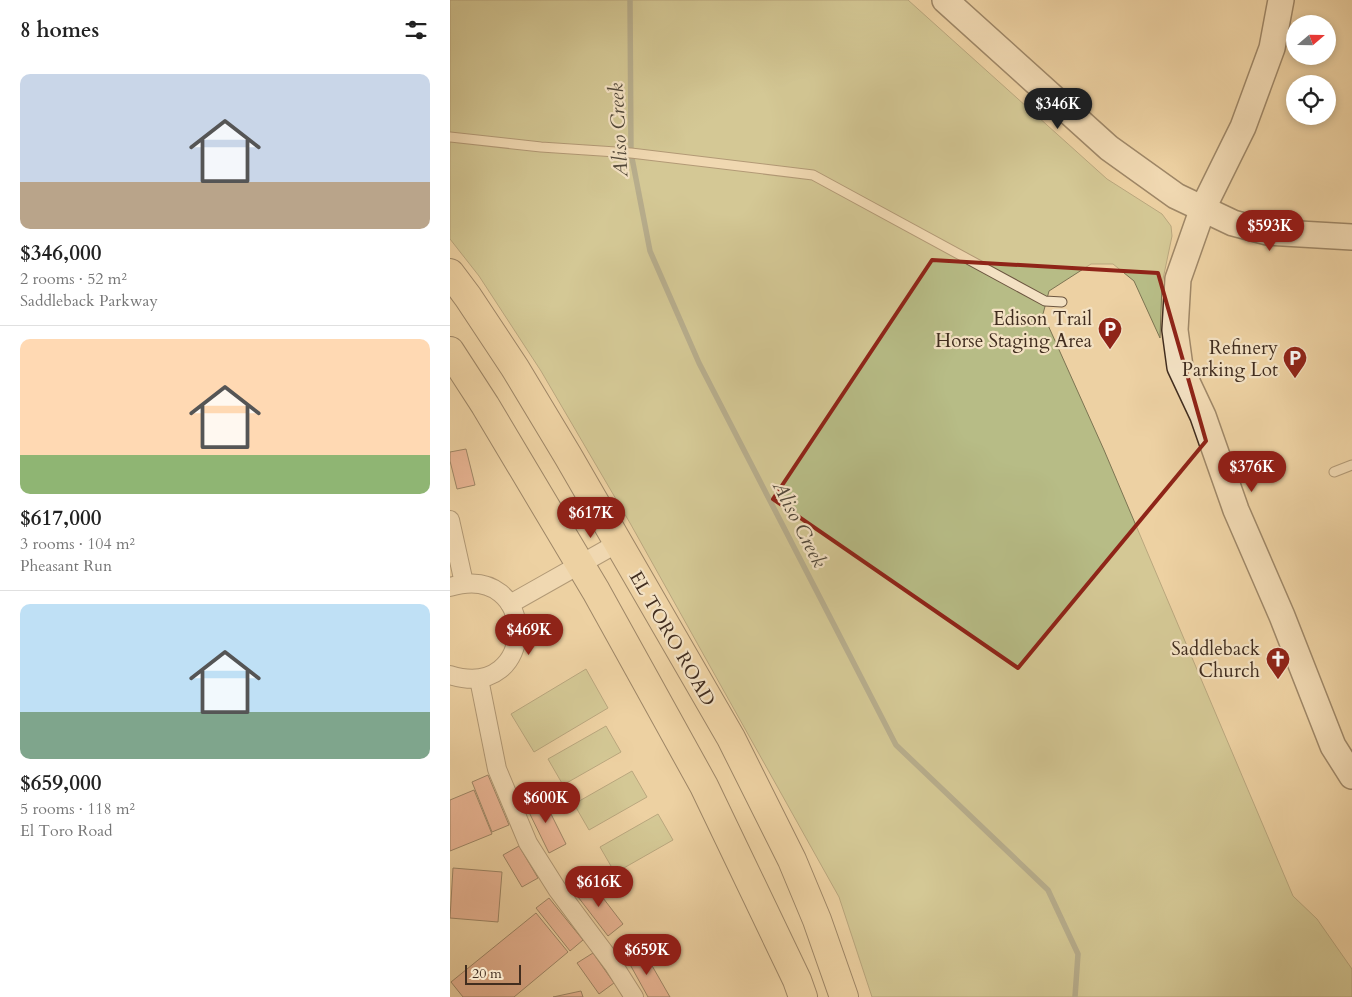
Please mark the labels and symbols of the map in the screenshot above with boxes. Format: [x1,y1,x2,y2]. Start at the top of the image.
north arrow [1286,15,1336,65]
water label: Aliso Creek [603,82,634,179]
pin: $346K [1023,88,1093,130]
pin: $593K [1235,210,1305,252]
place label: Edison Trail Horse Staging Area [935,306,1092,354]
parking icon: Edison Trail Horse Staging Area [1097,316,1123,350]
place label: Refinery Parking Lot [1182,335,1278,383]
parking icon: Refinery Parking Lot [1282,345,1308,379]
pin: $376K [1217,450,1287,493]
water label: Aliso Creek [766,475,833,572]
pin: $617K [556,496,626,539]
street label: EL TORO ROAD [623,566,721,711]
pin: $469K [494,614,564,656]
place label: Saddleback Church [1171,636,1261,684]
church icon: Saddleback Church [1265,646,1291,680]
pin: $600K [511,782,581,824]
pin: $616K [564,866,634,908]
pin: $659K [612,934,682,976]
scale bar [465,962,521,985]

